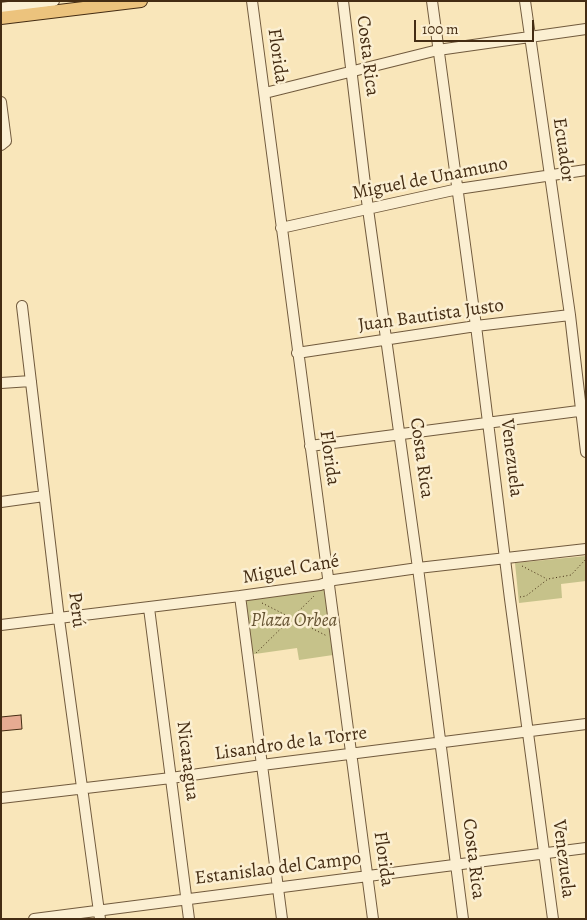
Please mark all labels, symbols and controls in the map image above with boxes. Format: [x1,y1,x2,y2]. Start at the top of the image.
scale bar [417,10,537,42]
street label: Costa Rica [351,14,383,98]
text: 100 m [422,19,459,39]
street label: Florida [262,27,292,85]
street label: Ecuador [547,116,579,184]
street label: Miguel de Unamuno [350,153,510,205]
street label: Juan Bautista Justo [357,294,505,338]
street label: Costa Rica [404,416,438,500]
street label: Venezuela [495,418,527,498]
street label: Florida [314,429,344,487]
street label: Miguel Cané [241,550,341,590]
street label: Perú [63,591,89,629]
park label: Plaza Orbea [251,610,337,632]
street label: Nicaragua [171,720,203,802]
street label: Lisandro de la Torre [213,722,369,766]
street label: Costa Rica [457,817,489,901]
street label: Venezuela [547,819,579,899]
street label: Florida [368,830,398,888]
street label: Estanislao del Campo [194,847,362,891]

